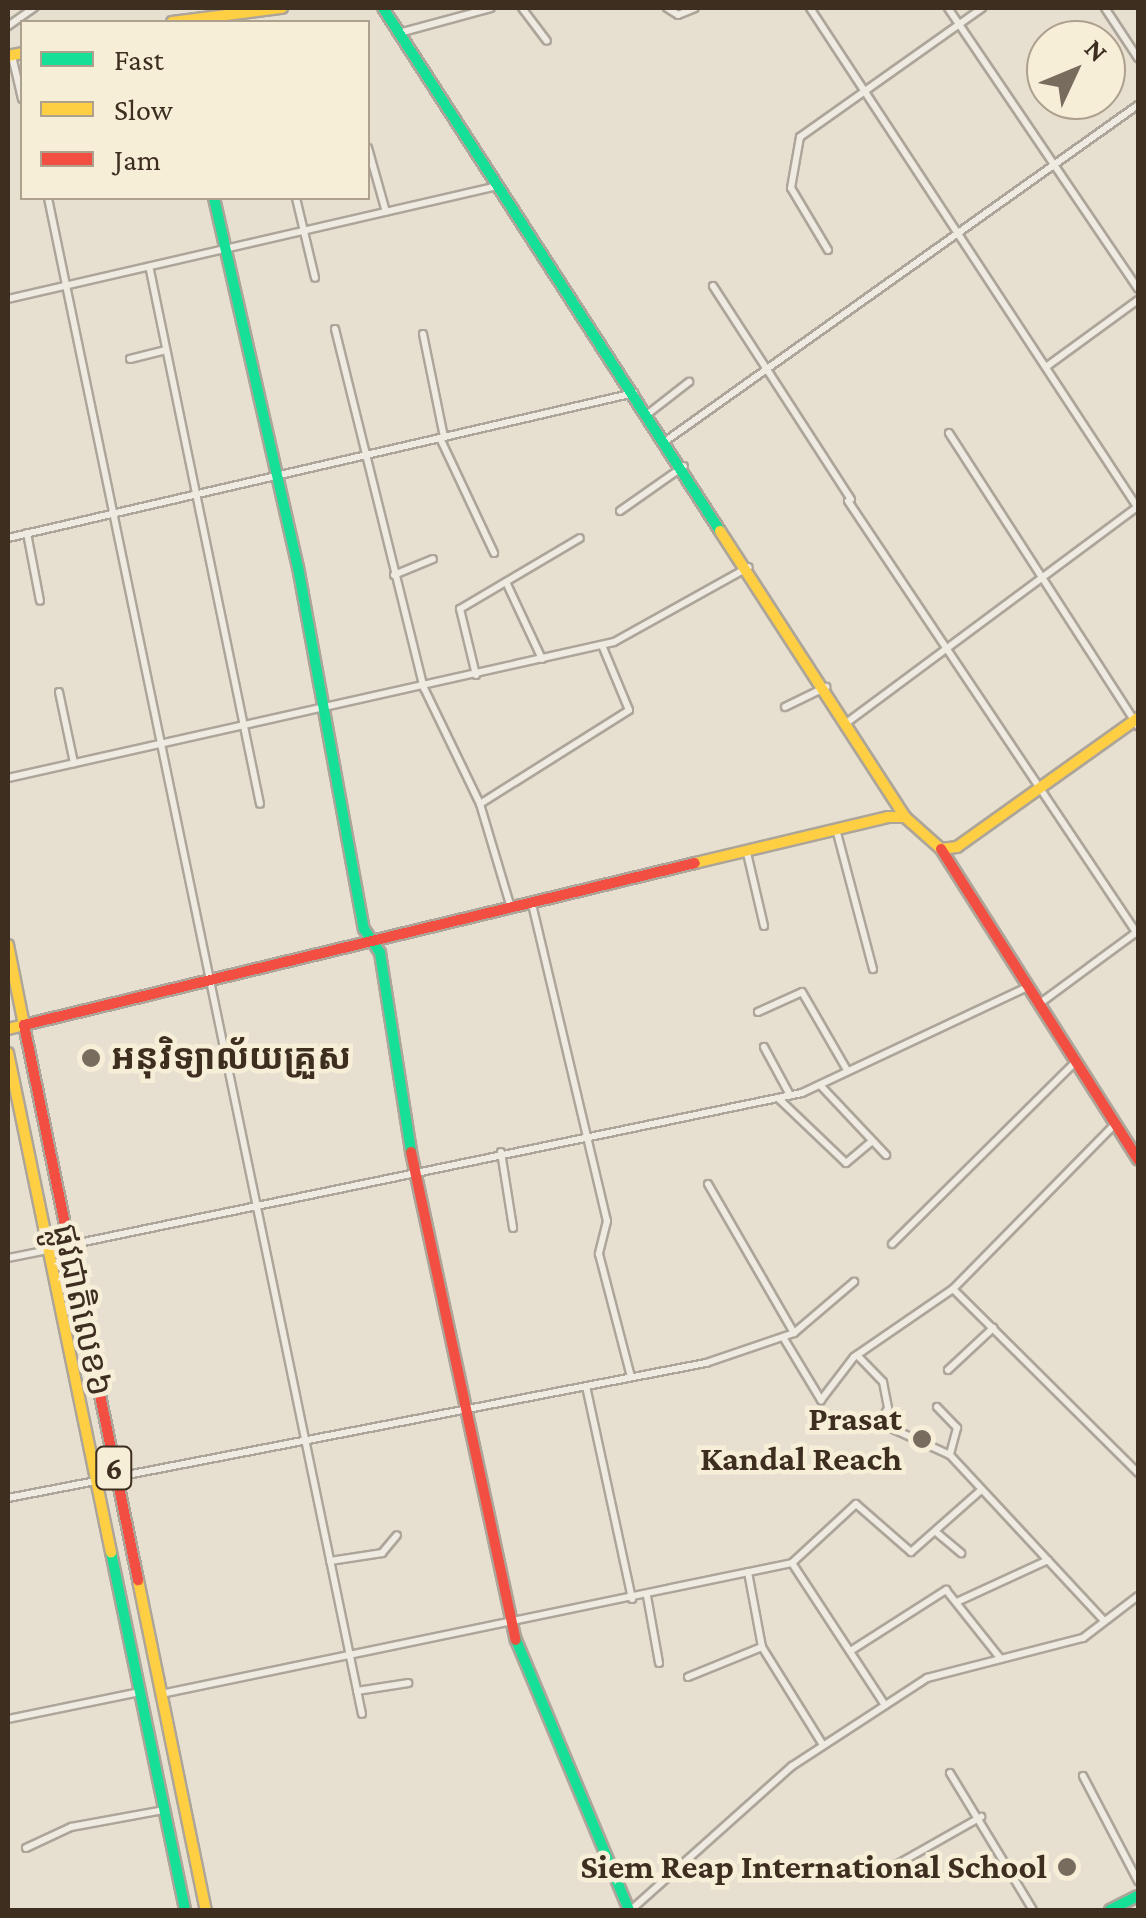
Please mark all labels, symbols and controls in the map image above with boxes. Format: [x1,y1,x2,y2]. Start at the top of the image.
legend [20,20,370,200]
north arrow [1026,20,1126,120]
text: N [1079,33,1114,68]
text: Fast [114,43,164,76]
text: Slow [114,93,173,126]
text: Jam [114,143,161,176]
place label: អនុវិទ្យាល័យគ្រួស [111,1037,351,1079]
marker: អនុវិទ្យាល័យគ្រួស [80,1047,102,1069]
street label: ផ្លូវជាតិលេខ៦ [43,1220,121,1400]
place label: Prasat Kandal Reach [700,1398,902,1480]
marker: Prasat Kandal Reach [911,1428,933,1450]
road number: 6 [94,1441,134,1495]
place label: Siem Reap International School [580,1846,1047,1888]
marker: Siem Reap International School [1056,1856,1078,1878]

